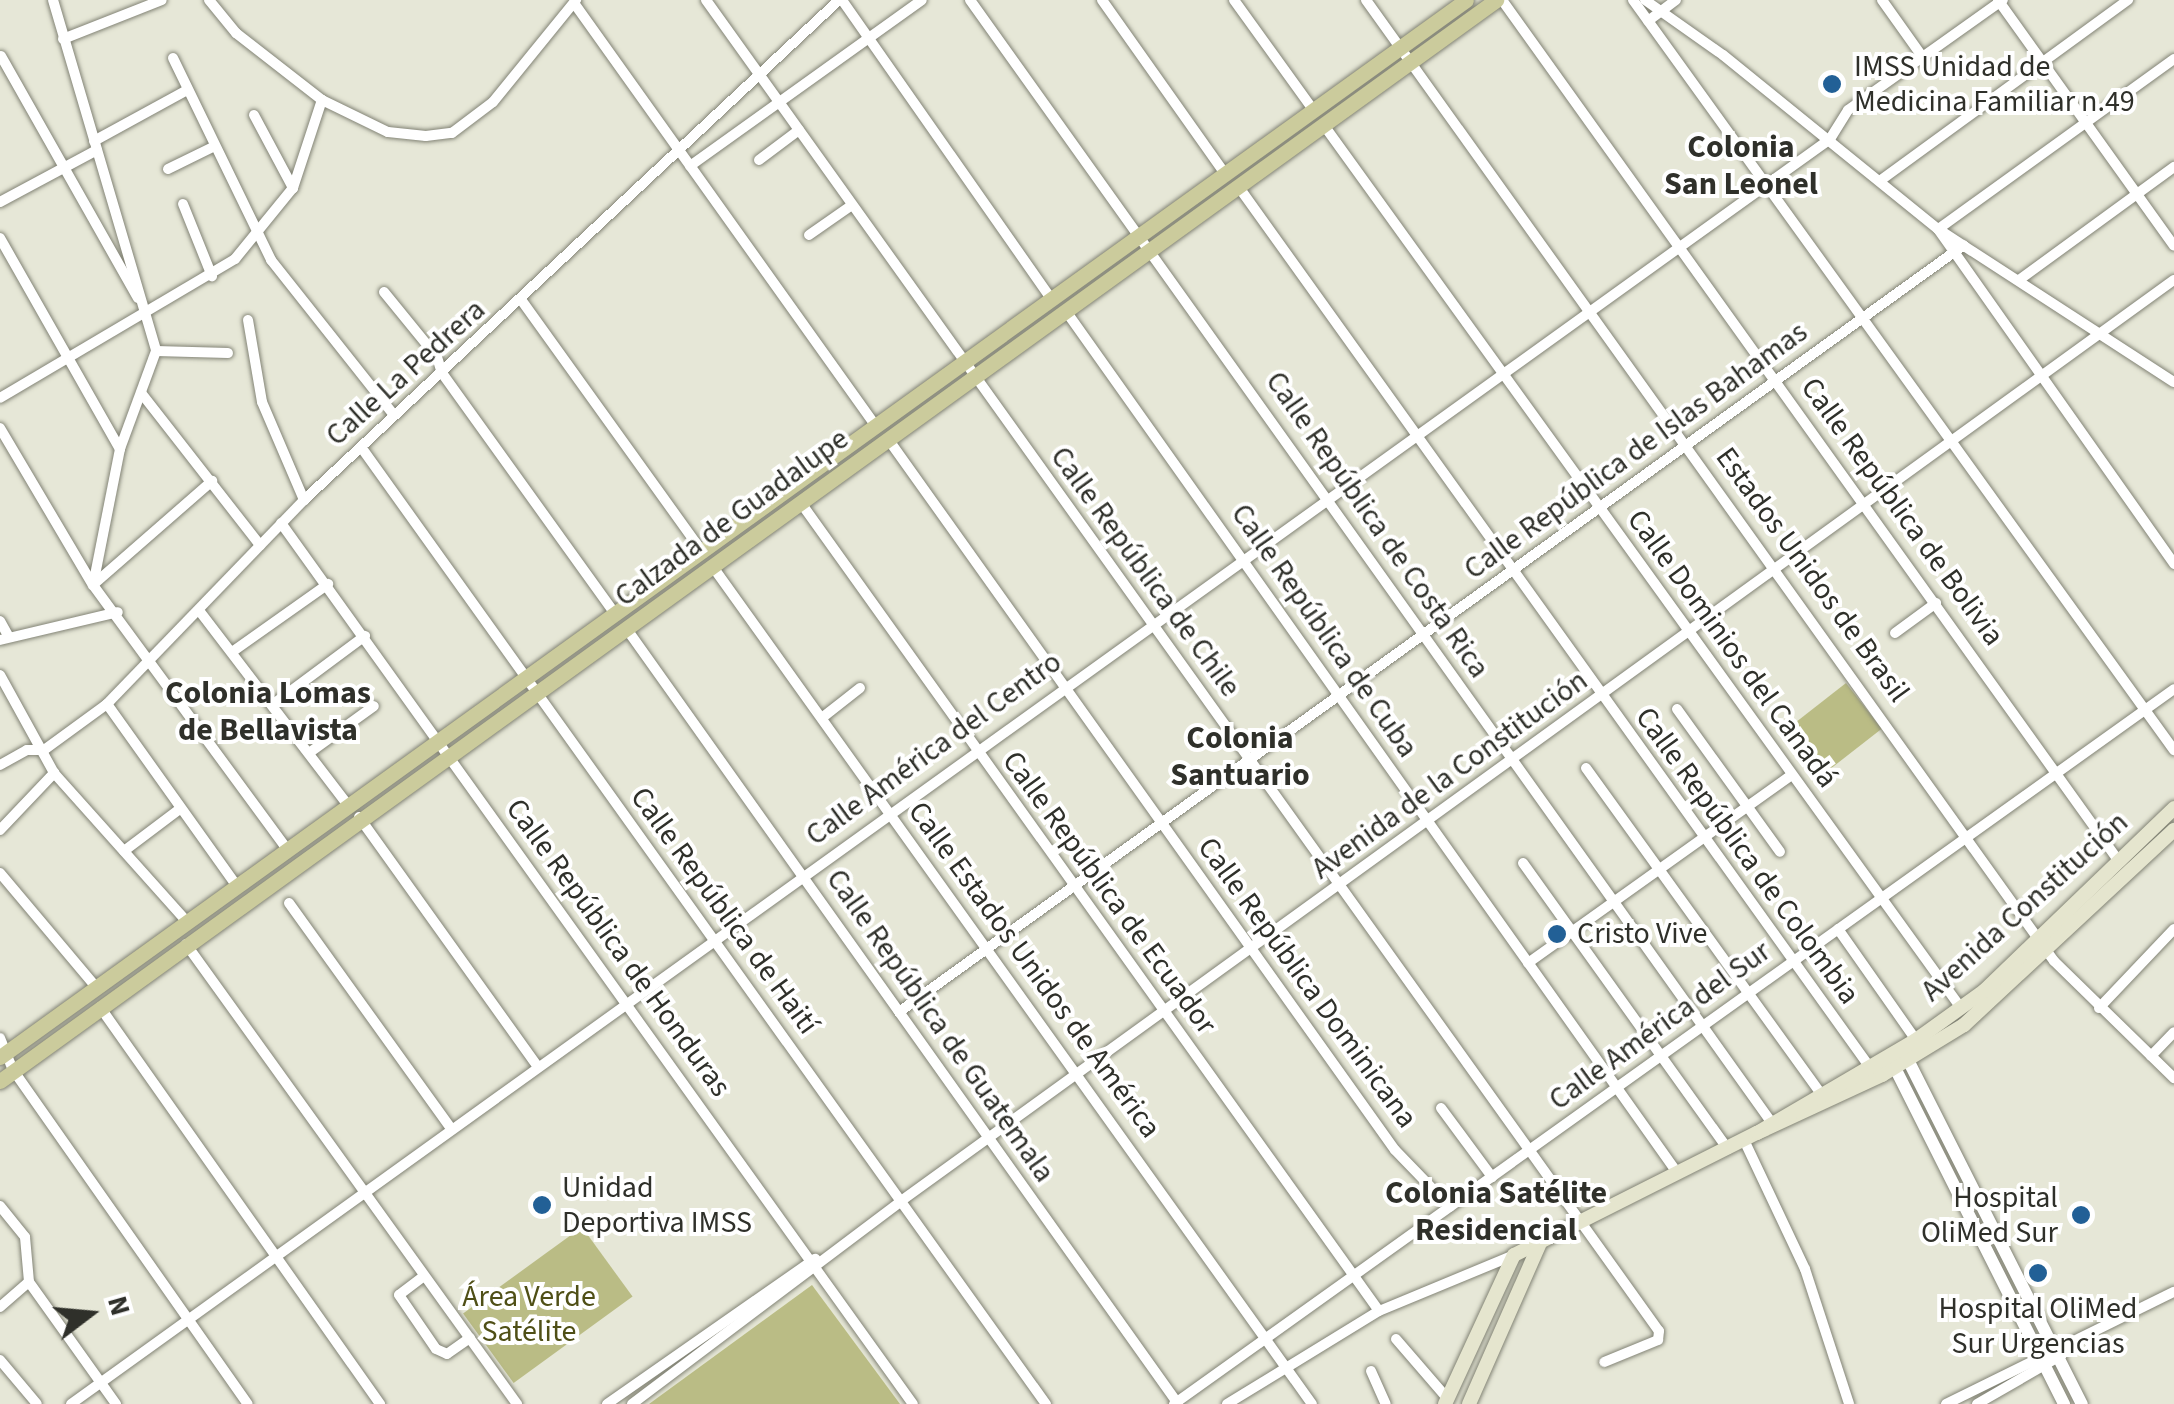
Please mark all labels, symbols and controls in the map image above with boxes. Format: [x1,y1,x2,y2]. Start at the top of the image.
place label: IMSS Unidad de Medicina Familiar n.49 [1854,49,2135,120]
marker: IMSS Unidad de Medicina Familiar n.49 [1819,71,1845,97]
district label: Colonia San Leonel [1664,129,1818,204]
street label: Calle La Pedrera [319,292,493,454]
street label: Calle República de Islas Bahamas [1457,314,1815,588]
street label: Calle República de Costa Rica [1257,365,1497,685]
street label: Calle República de Bolivia [1793,371,2011,653]
street label: Calzada de Guadalupe [608,421,856,615]
street label: Calle República de Chile [1042,440,1248,704]
street label: Estados Unidos de Brasil [1708,441,1916,709]
street label: Calle República de Cuba [1223,497,1425,765]
street label: Calle Dominios del Canadá [1619,503,1845,795]
street label: Calle América del Centro [799,644,1069,854]
street label: Avenida de la Constitución [1305,663,1595,887]
district label: Colonia Lomas de Bellavista [165,675,371,750]
street label: Calle República de Colombia [1627,701,1867,1011]
district label: Colonia Santuario [1170,720,1310,795]
street label: Calle República de Ecuador [994,745,1224,1041]
street label: Calle República de Haití [622,781,826,1041]
street label: Calle República de Honduras [498,792,738,1104]
street label: Calle Estados Unidos de América [900,795,1168,1145]
street label: Avenida Constitución [1914,805,2136,1009]
street label: Calle República Dominicana [1190,831,1424,1135]
street label: Calle República de Guatemala [818,863,1062,1189]
place label: Cristo Vive [1577,916,1707,952]
marker: Cristo Vive [1546,923,1568,945]
street label: Calle América del Sur [1542,934,1778,1118]
place label: Unidad Deportiva IMSS [562,1170,752,1240]
district label: Colonia Satélite Residencial [1385,1175,1607,1250]
place label: Hospital OliMed Sur [1921,1180,2058,1250]
marker: Unidad Deportiva IMSS [531,1194,553,1216]
marker: Hospital OliMed Sur [2068,1202,2094,1228]
marker: Hospital OliMed Sur Urgencias [2025,1260,2051,1286]
north arrow [40,1264,140,1364]
park label: Área Verde Satélite [462,1279,596,1350]
text: N [97,1291,141,1320]
place label: Hospital OliMed Sur Urgencias [1939,1291,2137,1362]

